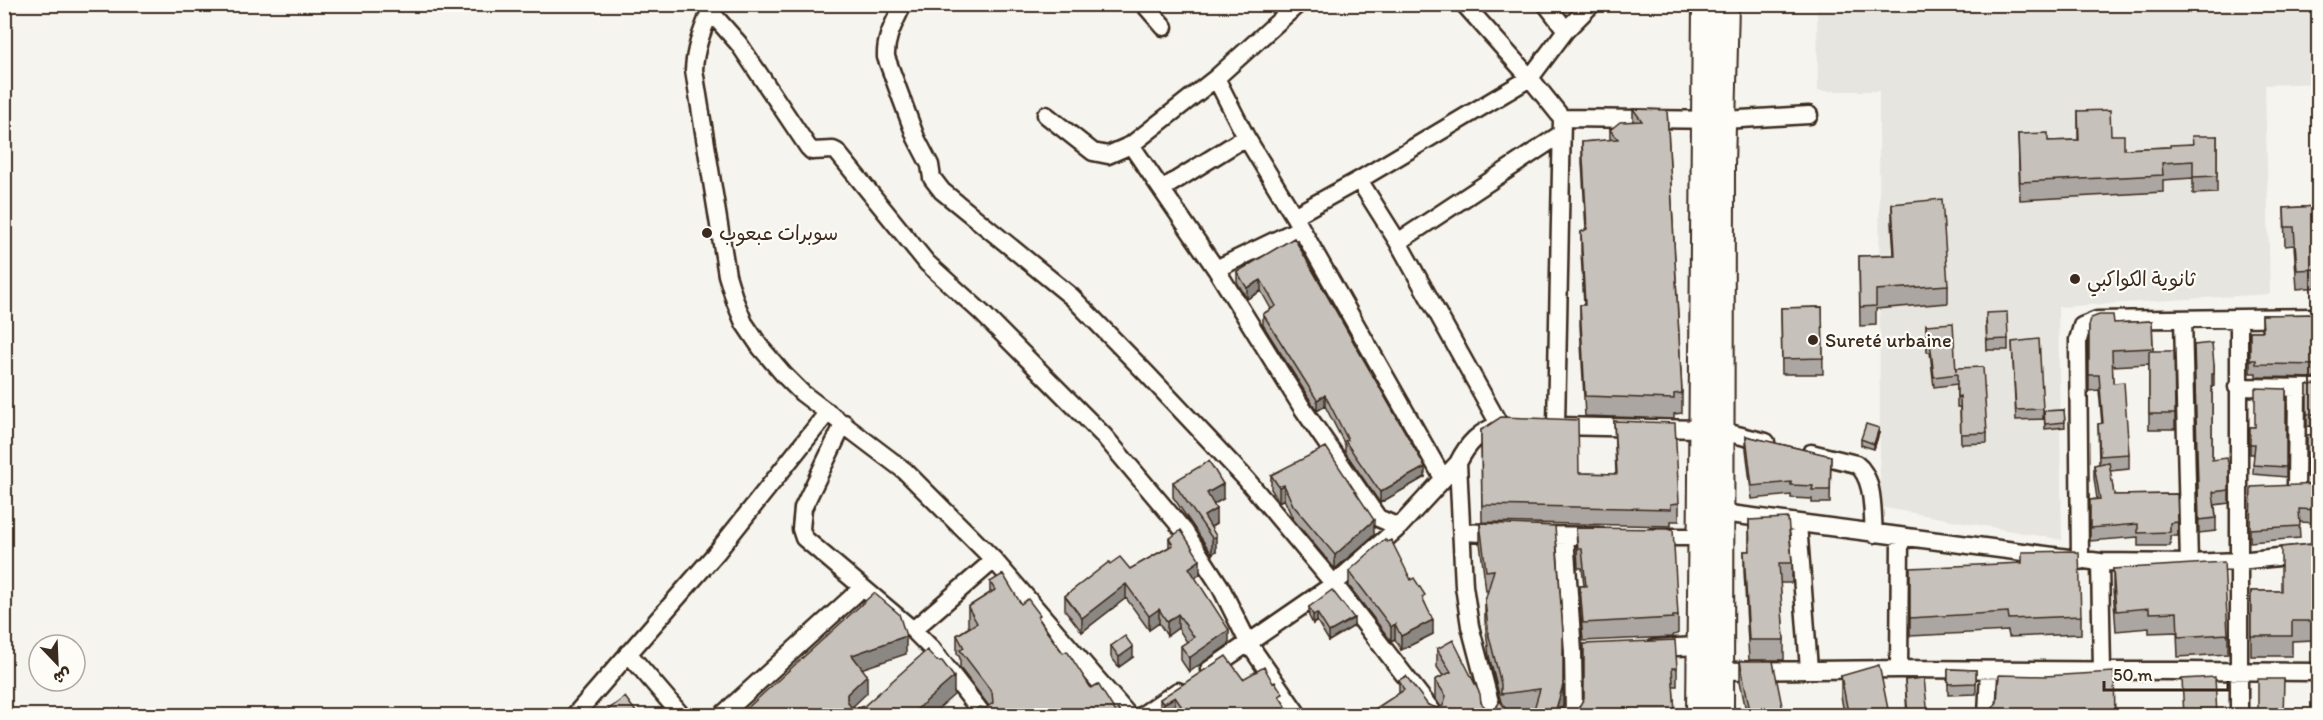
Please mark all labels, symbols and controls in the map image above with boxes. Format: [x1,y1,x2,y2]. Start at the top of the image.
place label: سوبرات عبعوب [719,221,838,247]
marker: سوبرات عبعوب [700,226,714,240]
place label: ثانوية الكواكبي [2087,267,2197,297]
marker: ثانوية الكواكبي [2068,272,2082,286]
place label: Sureté urbaine [1825,328,1952,352]
marker: Sureté urbaine [1806,333,1820,347]
north arrow [27,633,87,693]
scale bar [2104,654,2228,692]
text: ش [51,664,74,689]
text: 50 m [2113,664,2153,686]

